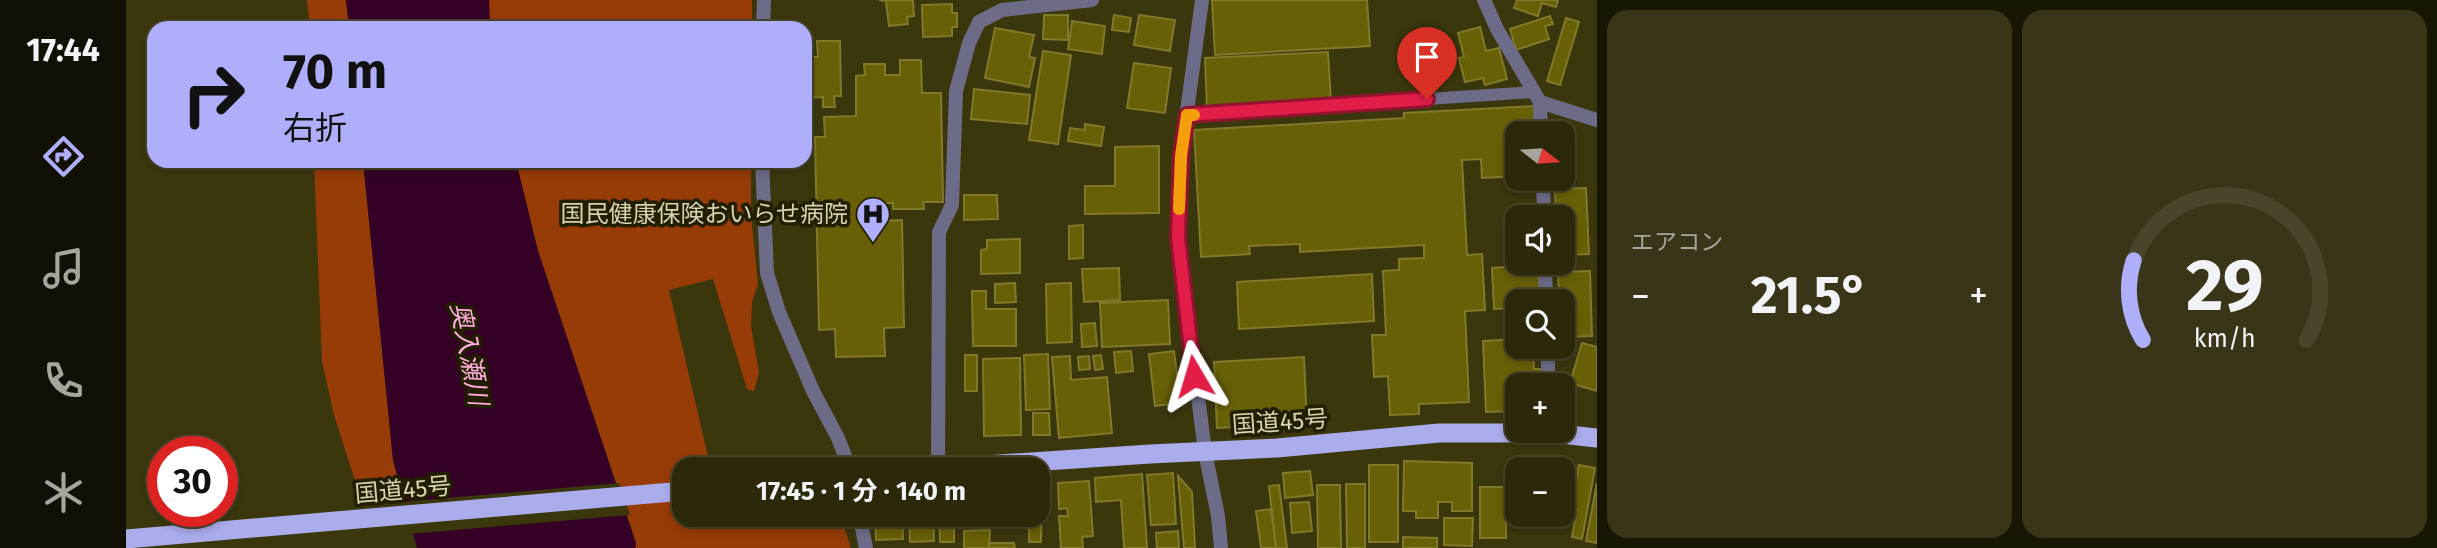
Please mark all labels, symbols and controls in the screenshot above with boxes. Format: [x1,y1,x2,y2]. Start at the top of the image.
pin [1397,27,1457,99]
text: 17:44 [26,31,100,69]
icon: arrive [1408,38,1446,76]
text: 70 m [283,42,387,101]
icon: right [168,49,259,140]
text: 右折 [283,109,347,147]
north arrow [1505,121,1575,191]
map controls [1505,121,1575,527]
icon: directions [39,132,88,181]
hospital icon: 国民健康保険おいらせ病院 [854,195,892,244]
place label: 国民健康保険おいらせ病院 [560,200,848,228]
button: sound [1505,205,1575,275]
text: エアコン [1631,228,1723,256]
text: 29 [2186,242,2263,329]
icon: music [39,244,88,293]
text: 21.5° [1751,264,1868,327]
text: − [1631,273,1650,319]
text: + [1969,273,1988,319]
button: search [1505,289,1575,359]
water label: 奥入瀬川 [444,300,495,411]
text: km/h [2194,324,2255,354]
position arrow [1157,339,1231,413]
icon: phone [39,356,88,405]
button: + [1505,373,1575,443]
street label: 国道45号 [1231,405,1329,439]
speed limit sign: 30 [147,436,238,527]
button: − [1505,457,1575,527]
icon: climate [39,468,88,517]
street label: 国道45号 [354,472,452,508]
text: 17:45 · 1 分 · 140 m [756,476,966,507]

